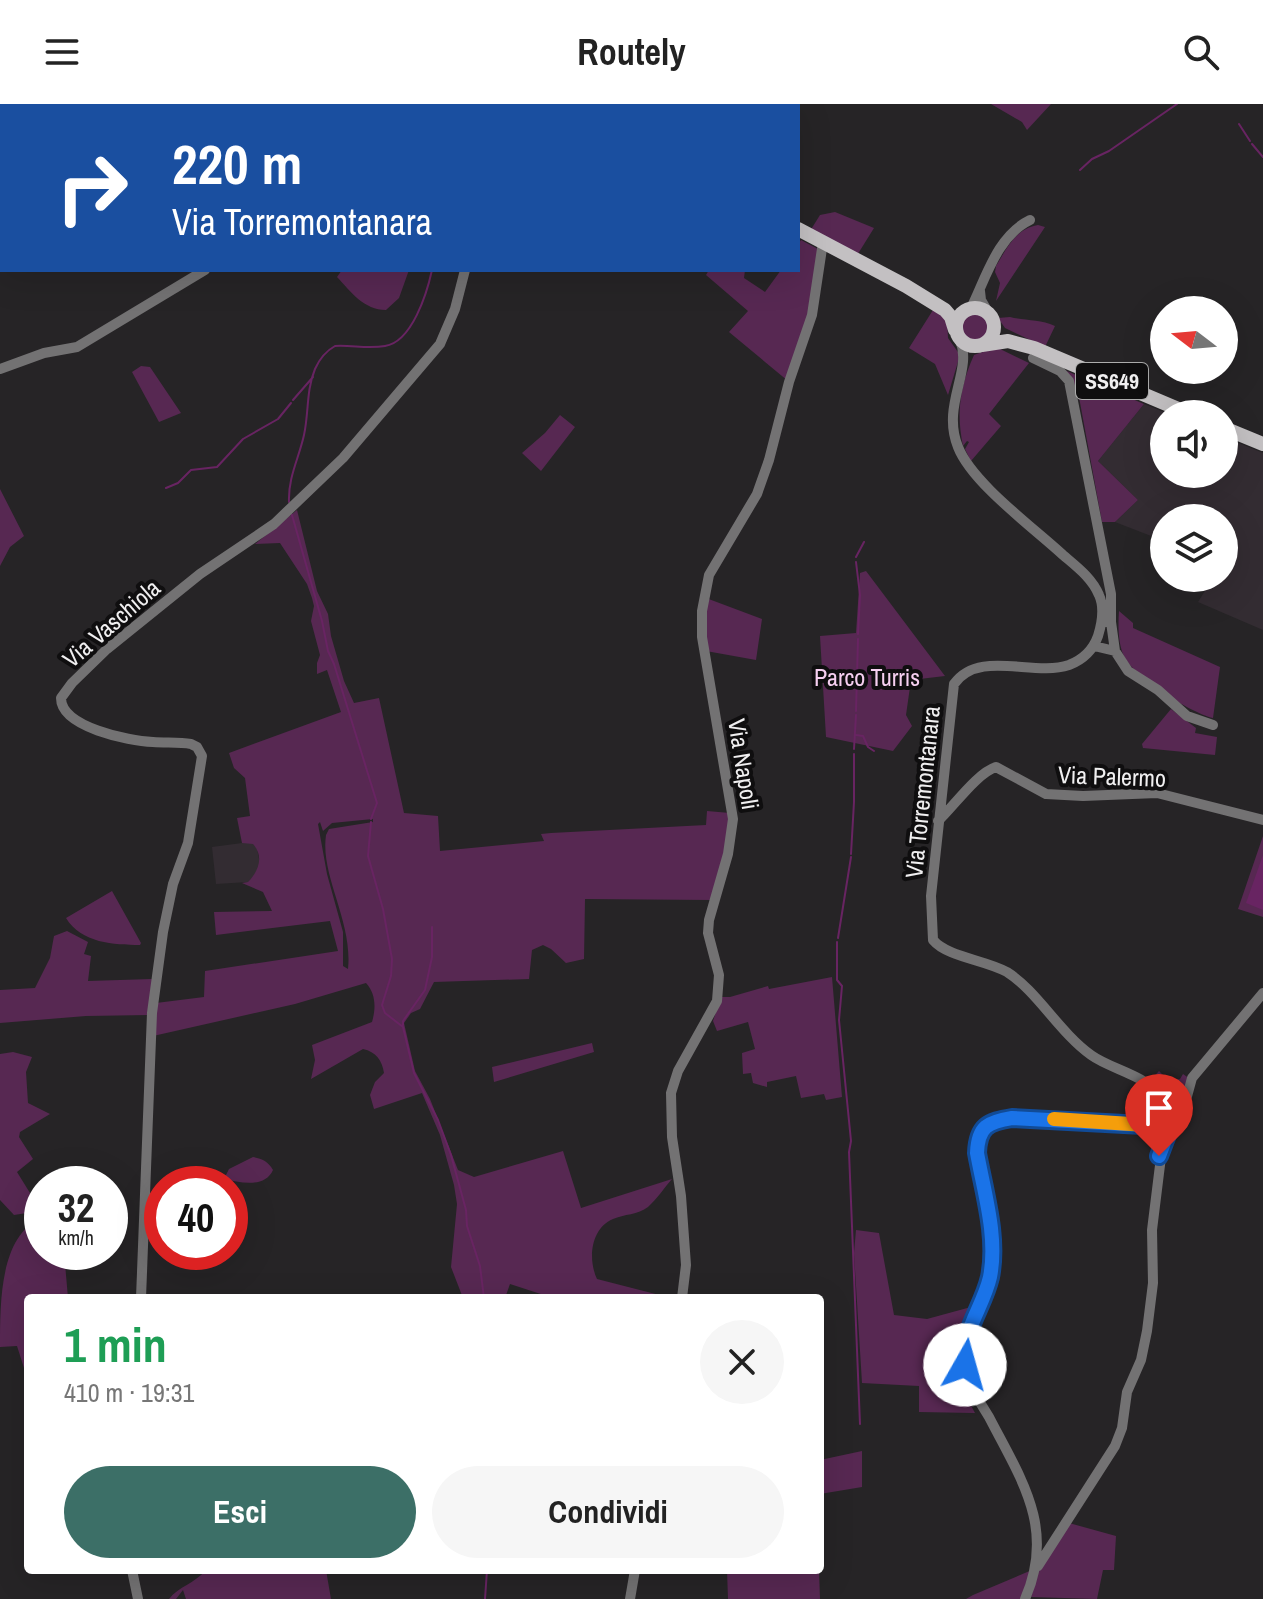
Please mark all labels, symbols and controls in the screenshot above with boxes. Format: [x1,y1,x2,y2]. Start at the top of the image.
text: Routely [577,28,686,76]
icon: menu [40,30,84,74]
icon: search [1179,30,1223,74]
text: 220 m [172,126,302,201]
icon: right [40,136,144,240]
text: Via Torremontanara [172,198,432,246]
north arrow [1150,296,1238,384]
map controls [1150,296,1238,592]
road number: SS649 [1076,363,1148,399]
button: sound [1150,400,1238,488]
button: layers [1150,504,1238,592]
street label: Via Vaschiola [55,572,167,674]
park label: Parco Turris [814,661,920,693]
street label: Via Torremontanara [897,704,947,880]
street label: Via Napoli [721,716,767,812]
street label: Via Palermo [1057,758,1167,794]
pin [1125,1074,1193,1156]
icon: arrive [1137,1086,1181,1130]
speed limit sign: 40 [144,1166,248,1270]
text: 32 [58,1181,94,1234]
text: km/h [58,1224,94,1251]
text: 1 min [64,1312,167,1377]
button: close [700,1320,784,1404]
position arrow [923,1323,1007,1407]
text: 410 m · 19:31 [64,1375,194,1410]
button: Esci [64,1466,416,1558]
button: Condividi [432,1466,784,1558]

